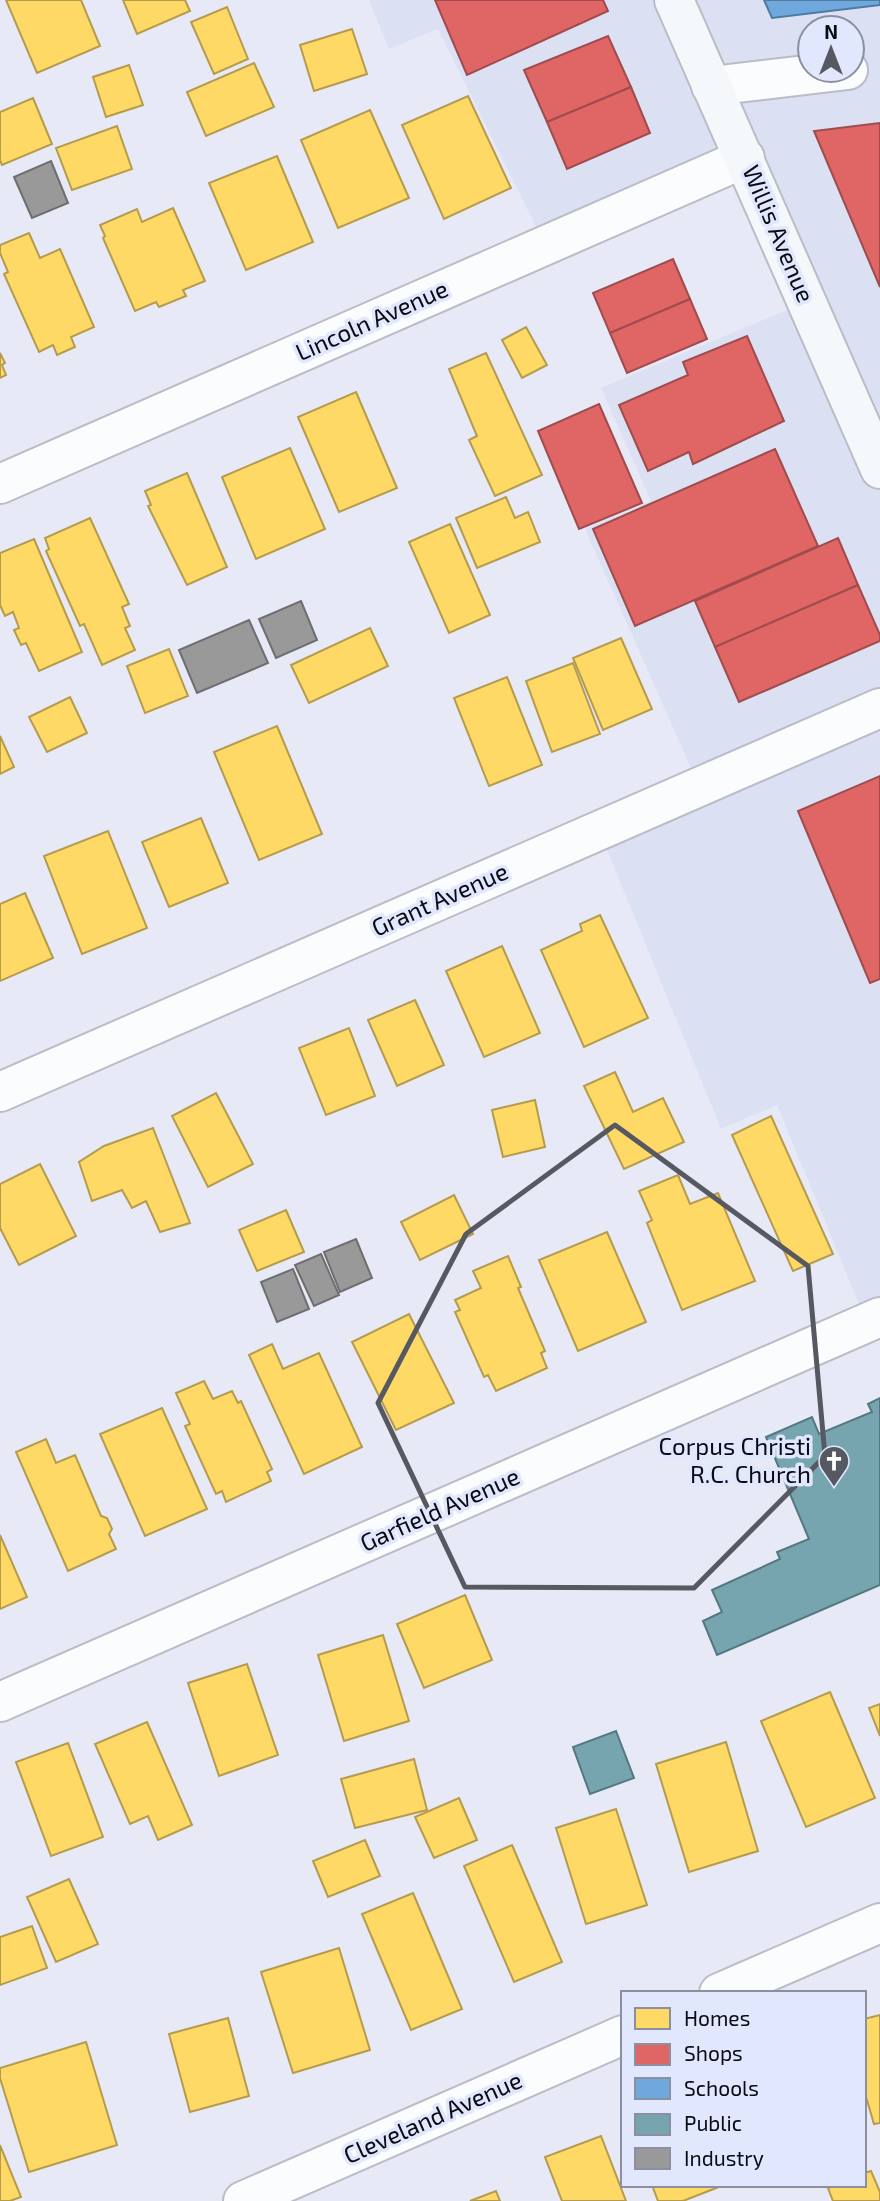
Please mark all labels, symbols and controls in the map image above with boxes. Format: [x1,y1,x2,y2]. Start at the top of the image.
north arrow [796,14,866,84]
text: N [824,20,838,43]
street label: Willis Avenue [737,160,821,306]
street label: Lincoln Avenue [291,273,452,366]
street label: Grant Avenue [367,856,512,942]
place label: Corpus Christi R.C. Church [658,1431,811,1488]
church icon: Corpus Christi R.C. Church [817,1444,851,1488]
street label: Garfield Avenue [355,1461,524,1557]
legend [621,1991,866,2187]
text: Homes [684,2005,750,2030]
text: Shops [684,2040,743,2065]
street label: Cleveland Avenue [339,2064,526,2169]
text: Schools [684,2075,759,2100]
text: Public [684,2110,742,2135]
text: Industry [684,2145,764,2170]

